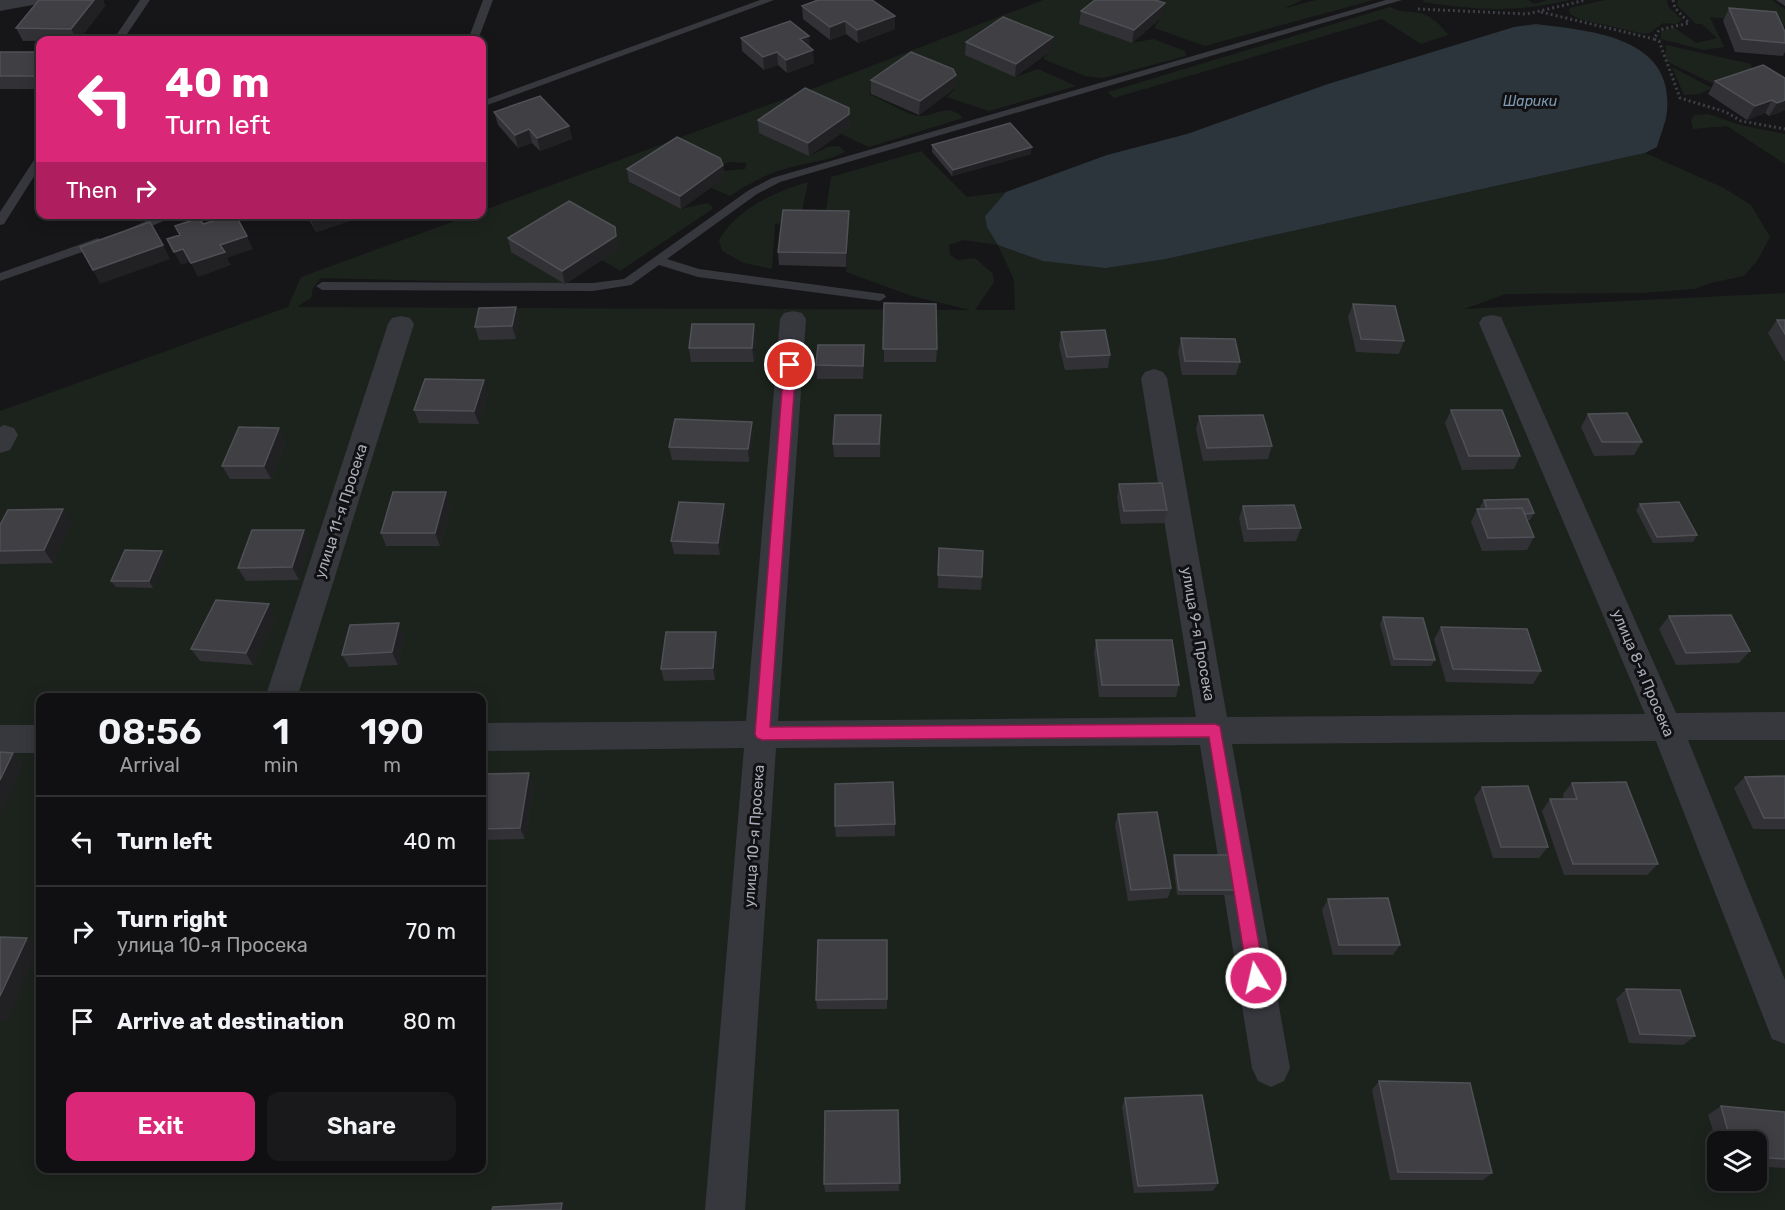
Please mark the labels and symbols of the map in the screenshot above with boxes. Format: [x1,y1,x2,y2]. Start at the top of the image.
water label: Шарики [1503,93,1558,110]
pin [764,339,815,390]
street label: улица 11-я Просека [311,442,371,580]
street label: улица 9-я Просека [1177,566,1219,702]
street label: улица 8-я Просека [1608,607,1678,739]
street label: улица 10-я Просека [740,764,768,908]
position arrow [1224,946,1288,1010]

